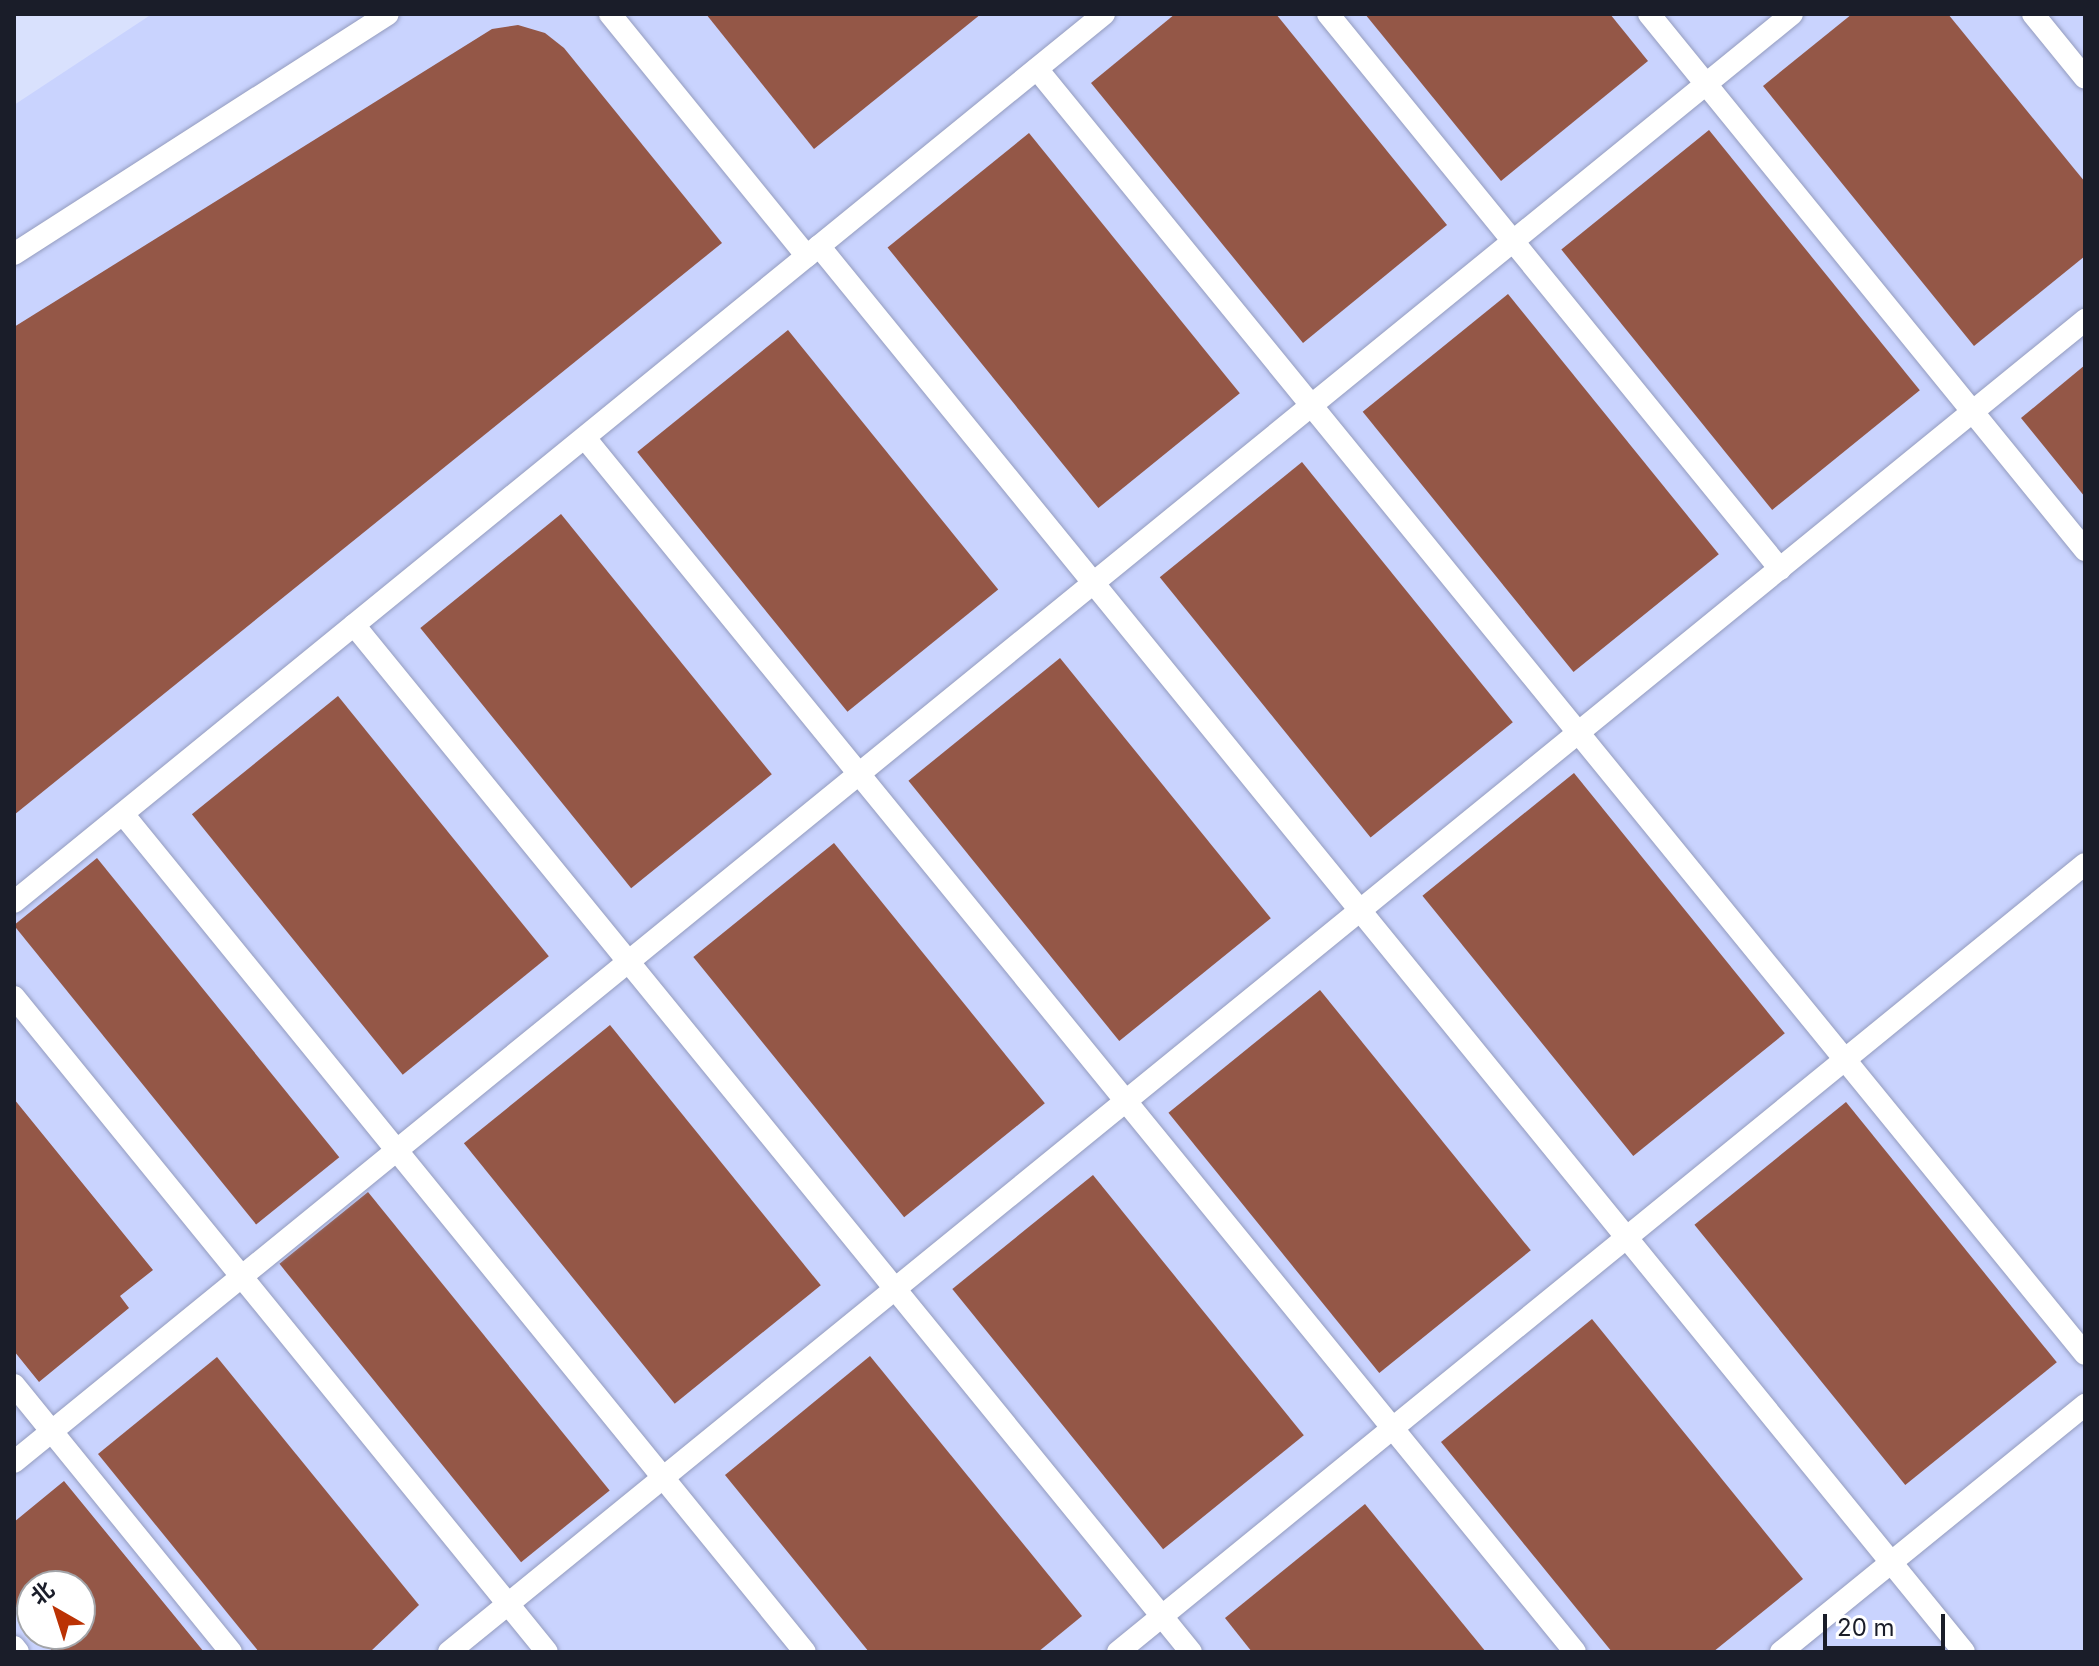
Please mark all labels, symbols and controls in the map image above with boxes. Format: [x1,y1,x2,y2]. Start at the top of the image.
north arrow [16,1570,96,1650]
text: 北 [25,1576,59,1610]
scale bar [1827,1598,1949,1648]
text: 20 m [1837,1613,1895,1642]

